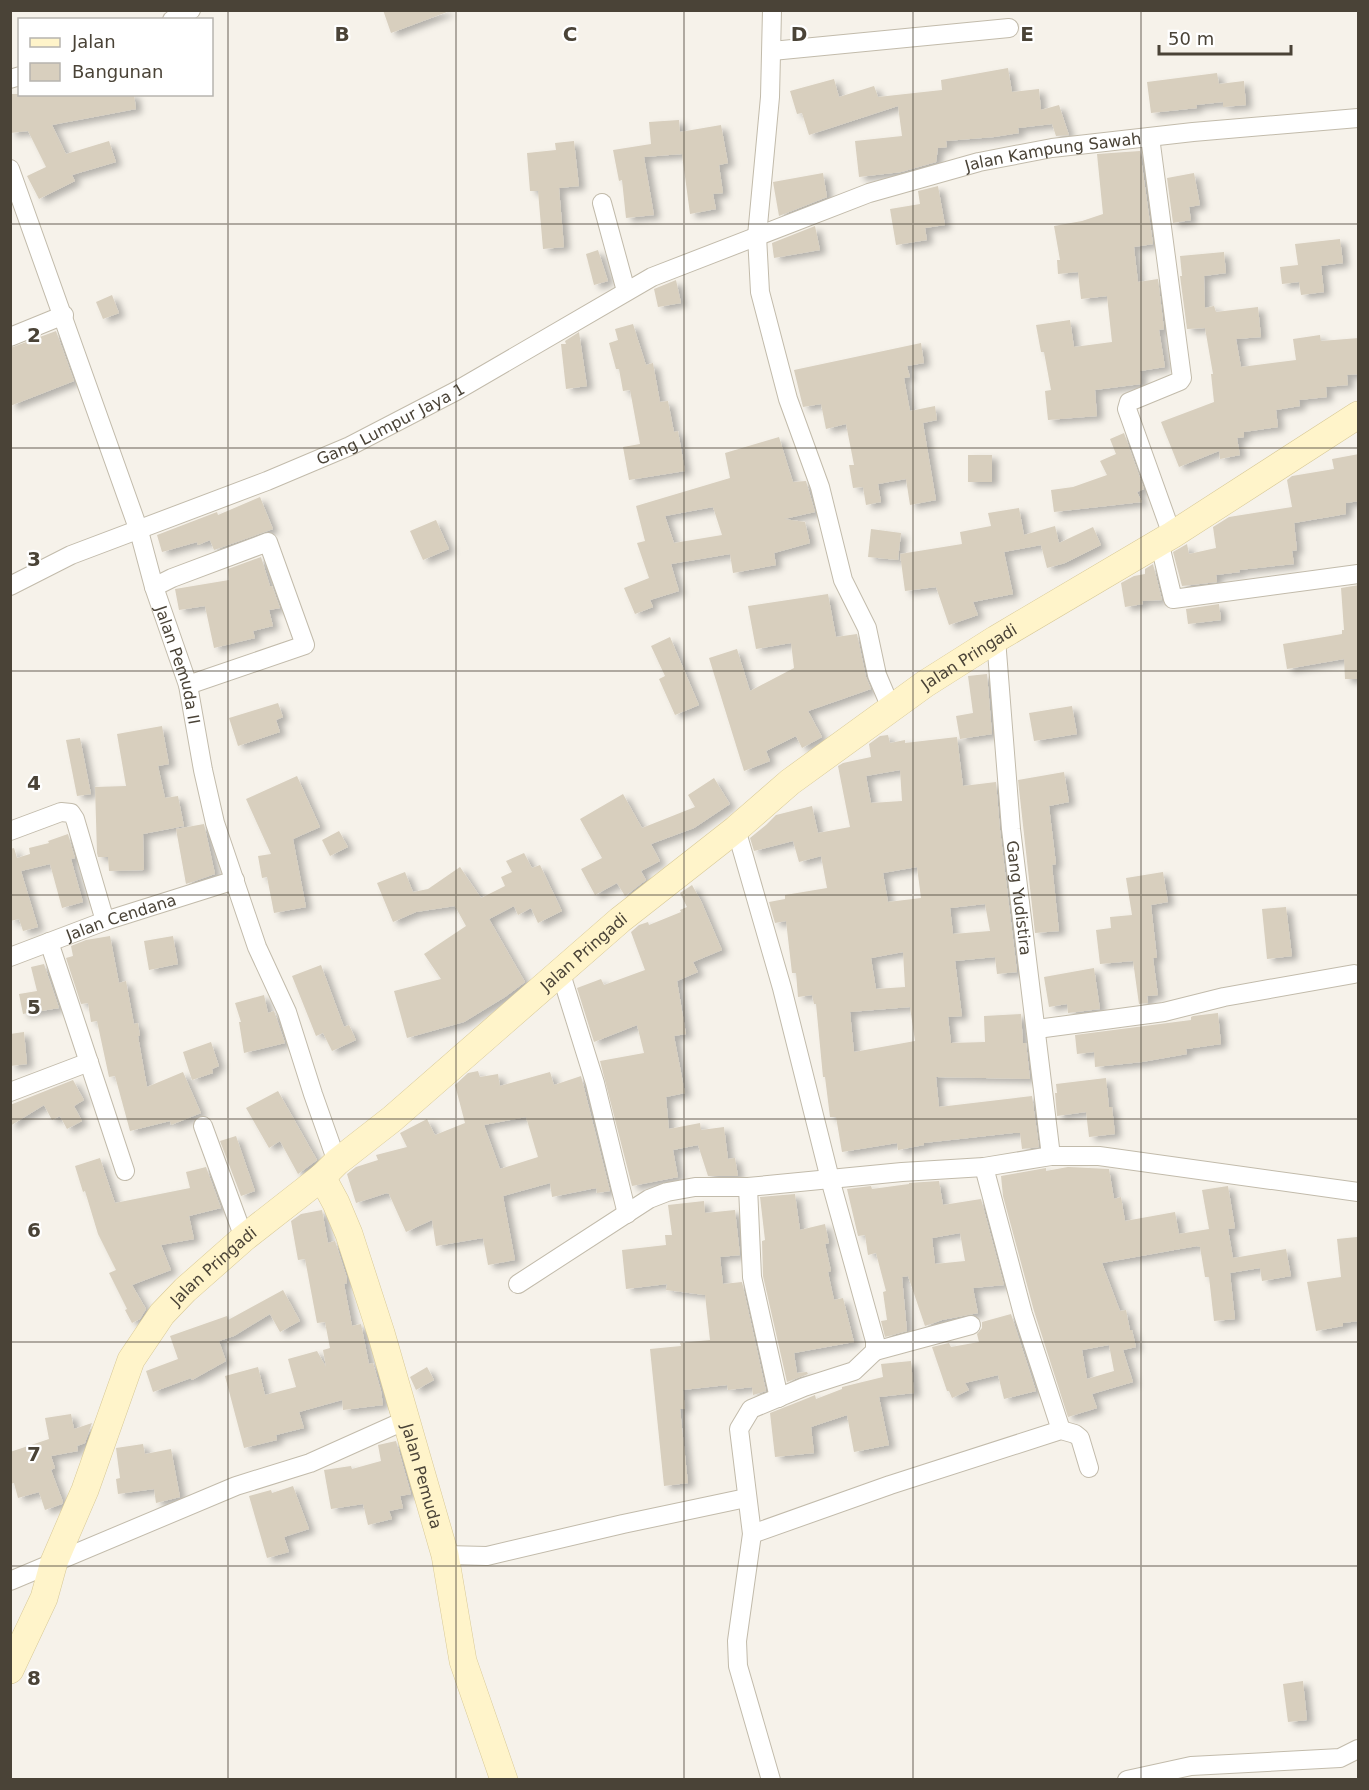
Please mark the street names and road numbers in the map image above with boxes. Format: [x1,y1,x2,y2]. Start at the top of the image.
street label: Jalan Kampung Sawah [962,129,1142,176]
street label: Gang Lumpur Jaya 1 [314,379,468,469]
street label: Jalan Pemuda II [151,602,204,726]
street label: Jalan Pringadi [917,620,1020,694]
street label: Gang Yudistira [1002,839,1035,957]
street label: Jalan Cendana [62,890,179,945]
street label: Jalan Pringadi [536,909,631,996]
street label: Jalan Pringadi [166,1223,260,1310]
street label: Jalan Pemuda [397,1420,446,1531]

